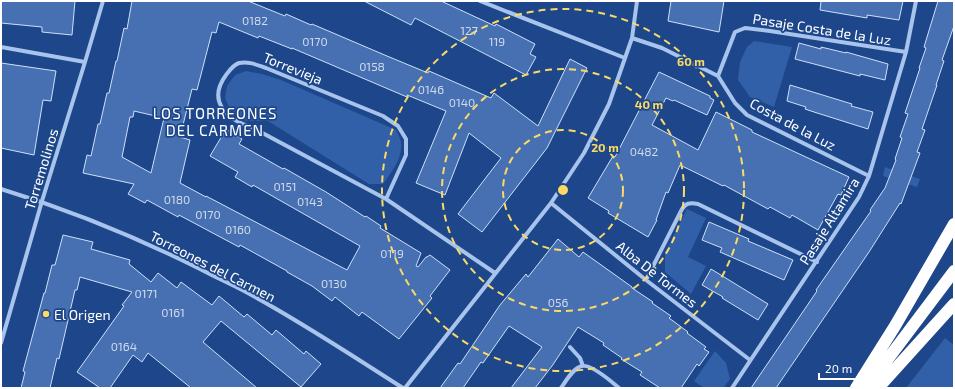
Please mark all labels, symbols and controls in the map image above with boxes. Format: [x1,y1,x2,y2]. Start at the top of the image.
street label: Pasaje Costa de la Luz [752,10,892,48]
house number: 0182 [242,13,268,27]
house number: 127 [460,23,478,37]
house number: 0170 [302,34,328,48]
house number: 119 [489,34,505,48]
street label: Torrevieja [261,48,325,88]
text: 60 m [677,54,705,68]
house number: 0158 [359,59,385,73]
house number: 0146 [418,82,444,96]
street label: Costa de la Luz [747,94,839,154]
house number: 0140 [449,95,475,109]
text: 40 m [635,97,663,111]
district label: LOS TORREONES DEL CARMEN [153,104,277,139]
street label: Torremolinos [21,126,61,212]
text: 20 m [591,140,619,154]
house number: 0482 [630,144,659,158]
street label: Pasaje Altamira [795,174,863,268]
house number: 0151 [273,179,297,193]
centre of rings [556,183,570,197]
house number: 0180 [164,192,190,206]
house number: 0143 [297,194,323,208]
house number: 0170 [195,207,221,221]
house number: 0160 [225,222,251,236]
street label: Torreones del Carmen [147,227,279,305]
street label: Alba De Tormes [613,237,701,311]
house number: 0119 [380,246,404,260]
house number: 0130 [321,276,347,290]
house number: 0171 [135,286,157,300]
house number: 056 [548,295,568,309]
house number: 0161 [161,305,185,319]
place label: El Origen [54,306,111,323]
marker: El Origen [41,309,51,319]
house number: 0164 [111,339,137,353]
scale bar [819,355,879,381]
text: 20 m [825,361,852,375]

